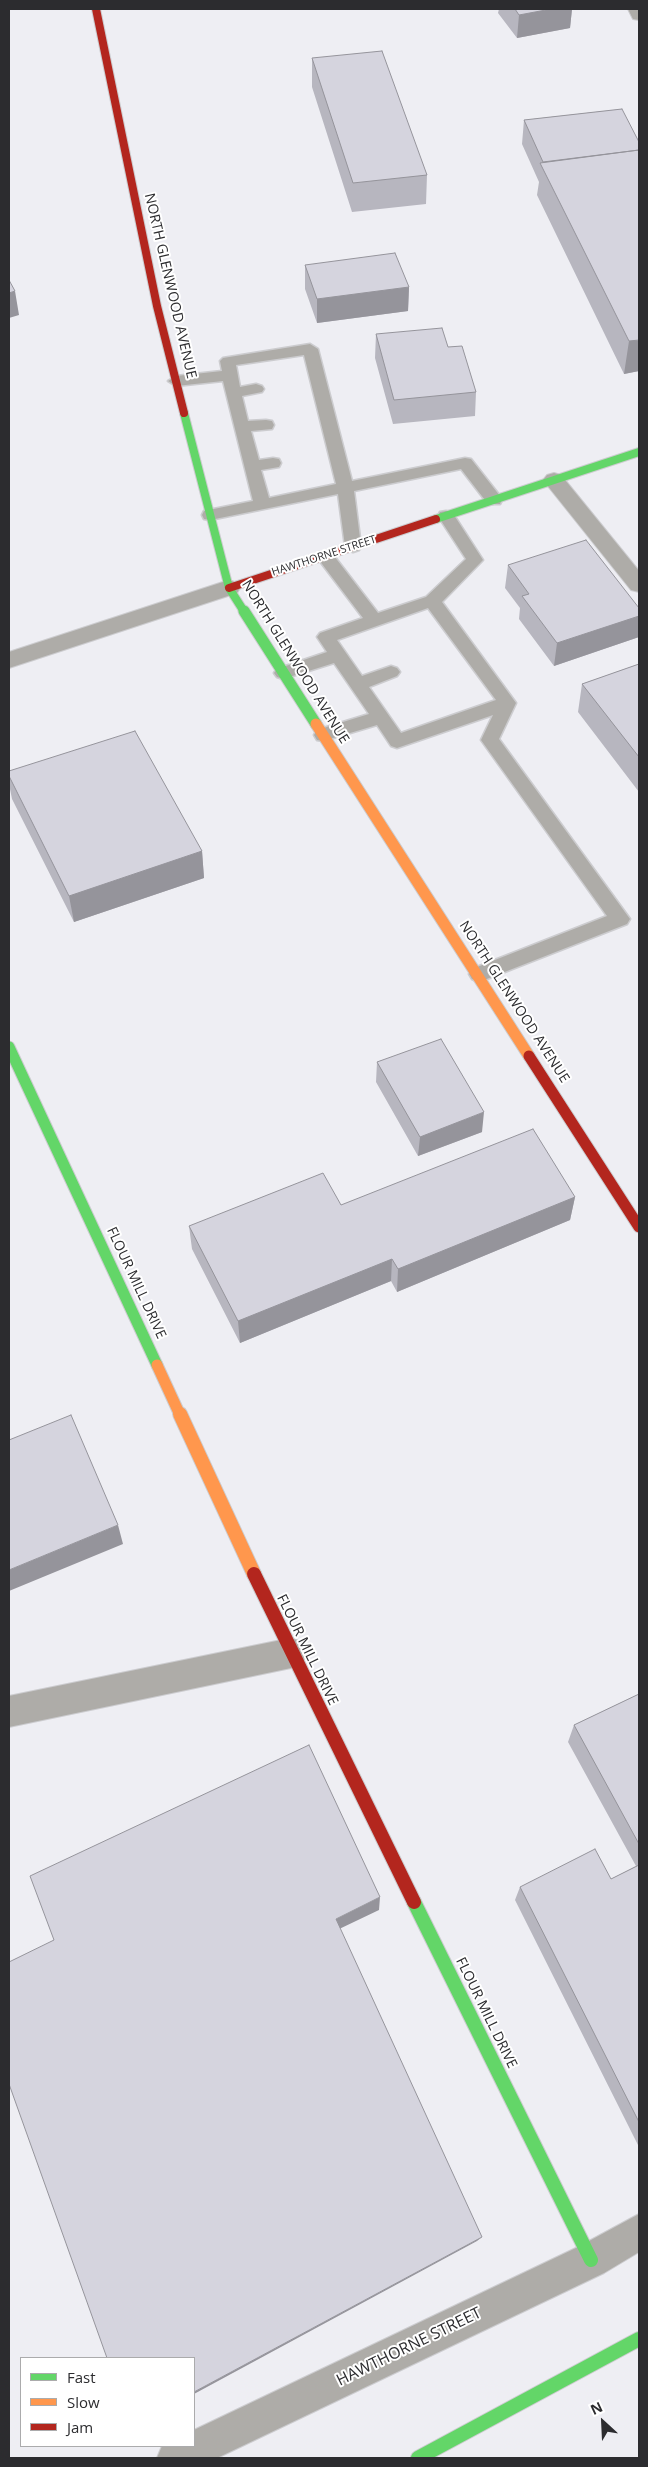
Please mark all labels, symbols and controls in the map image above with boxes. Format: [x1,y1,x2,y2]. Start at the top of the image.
street label: NORTH GLENWOOD AVENUE [140,192,200,380]
street label: HAWTHORNE STREET [270,533,378,579]
street label: NORTH GLENWOOD AVENUE [238,577,352,747]
street label: NORTH GLENWOOD AVENUE [455,918,573,1086]
street label: FLOUR MILL DRIVE [103,1224,169,1342]
street label: FLOUR MILL DRIVE [273,1592,341,1708]
street label: FLOUR MILL DRIVE [452,1955,520,2071]
street label: HAWTHORNE STREET [333,2304,485,2390]
legend [20,2357,195,2447]
text: Fast [67,2367,96,2387]
text: Slow [67,2392,100,2412]
north arrow [578,2397,628,2447]
text: N [587,2397,606,2419]
text: Jam [67,2417,93,2437]

